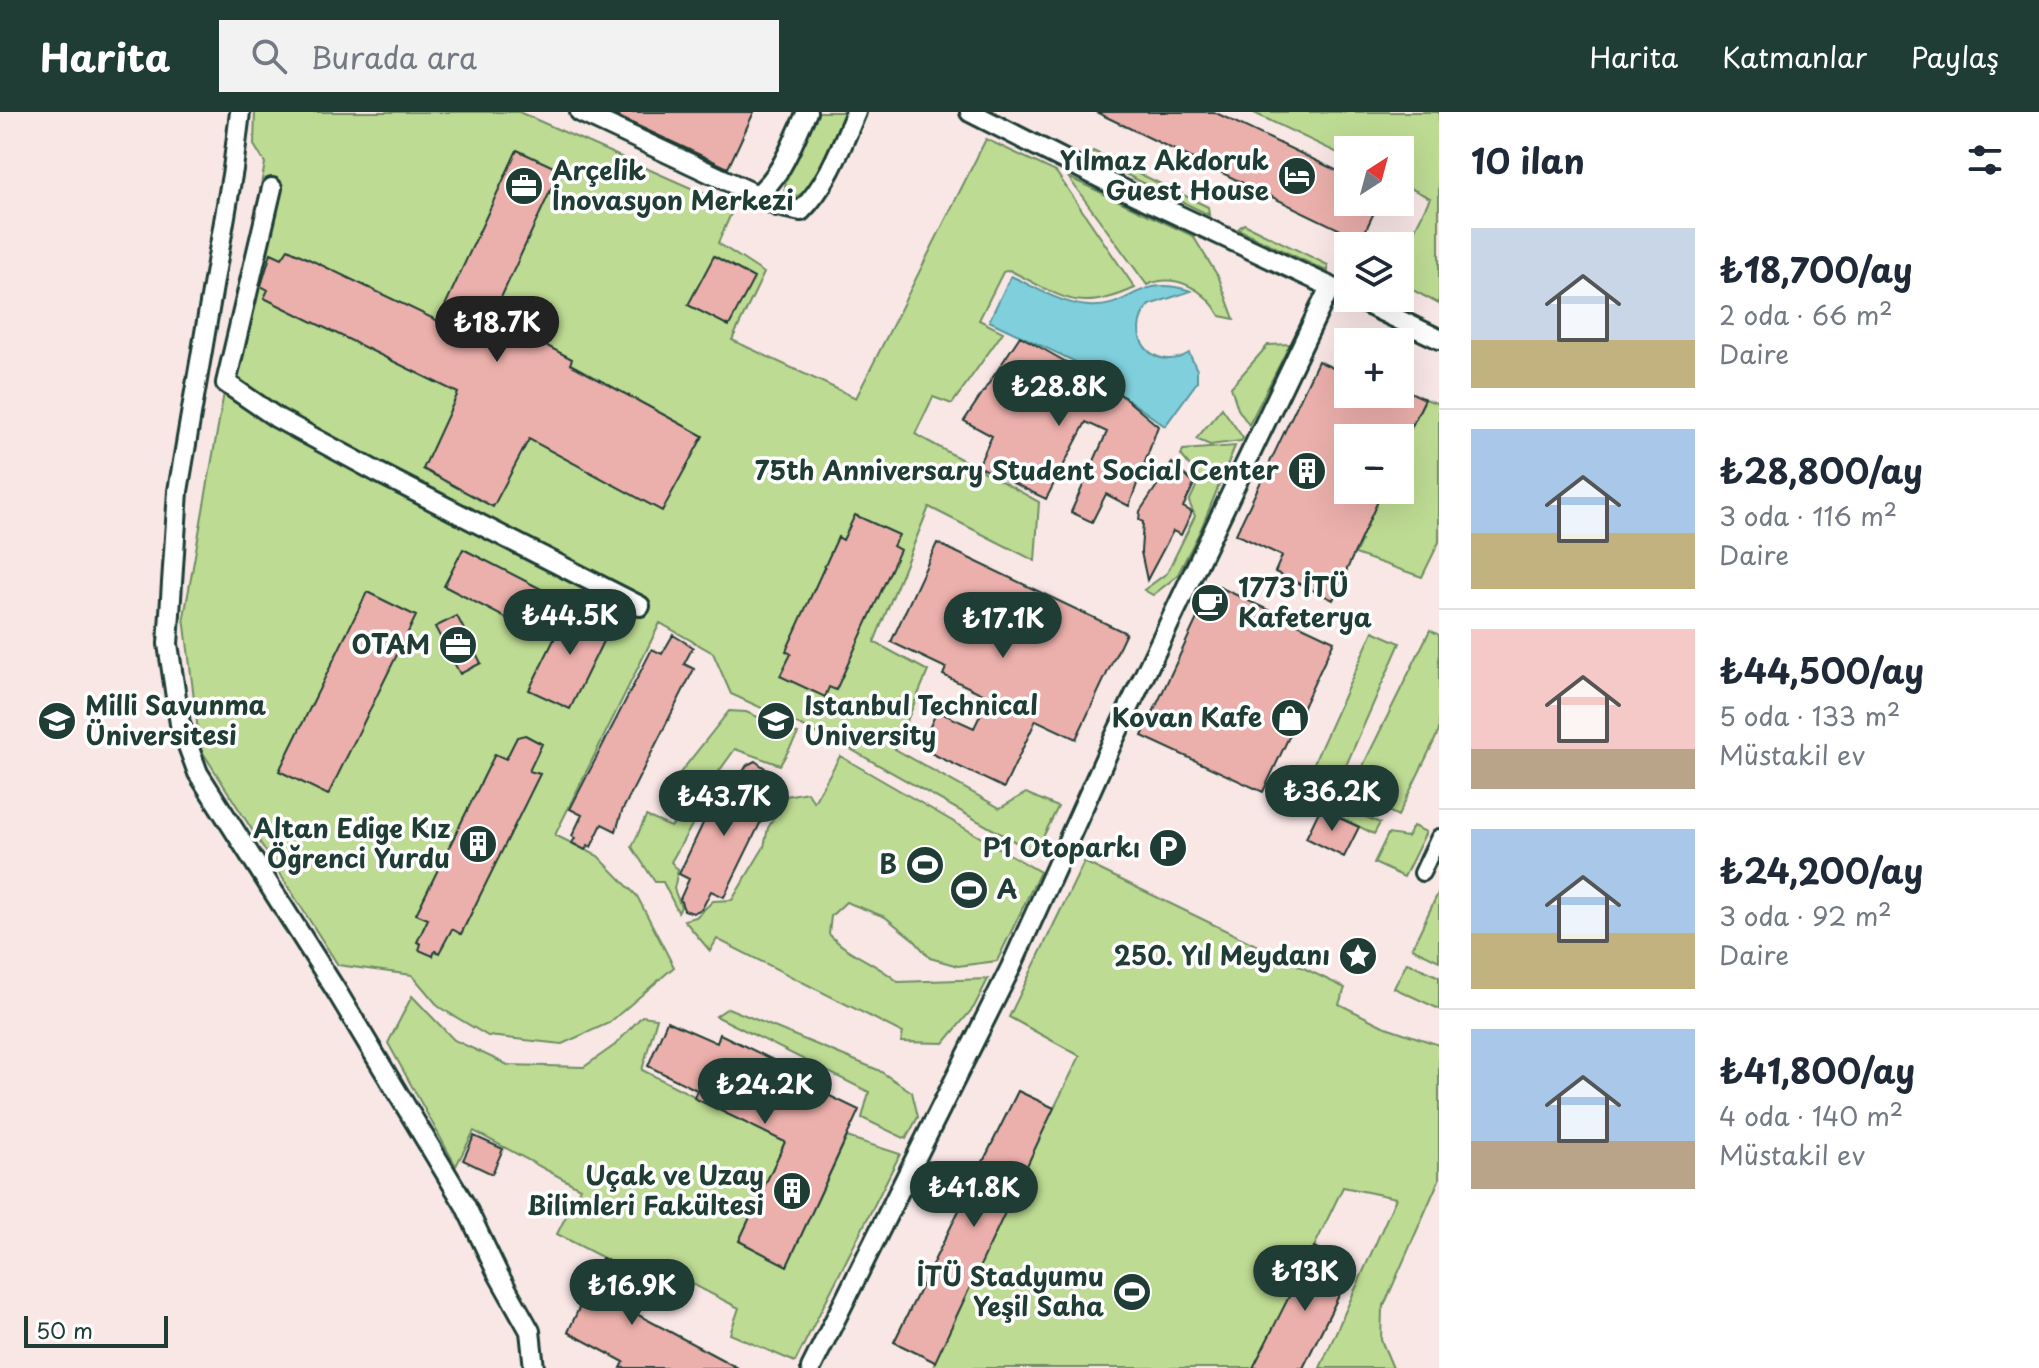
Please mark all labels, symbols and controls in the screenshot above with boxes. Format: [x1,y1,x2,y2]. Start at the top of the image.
search box [219,20,779,92]
text: Harita [40,28,171,85]
icon: search [247,34,291,78]
text: Burada ara [311,34,477,79]
text: Harita [1589,35,1678,78]
text: Katmanlar [1722,35,1867,78]
text: Paylaş [1911,35,1999,78]
text: 10 ilan [1471,134,1585,186]
north arrow [1334,136,1414,216]
map controls [1334,136,1414,504]
icon: filters [1963,138,2007,182]
place label: Yılmaz Akdoruk Guest House [1060,140,1269,209]
place label: Arçelik İnovasyon Merkezi [552,150,794,219]
hotel icon: Yılmaz Akdoruk Guest House [1276,155,1318,197]
office icon: Arçelik İnovasyon Merkezi [503,165,545,207]
button: layers [1334,232,1414,312]
text: ₺18,700/ay [1719,243,1913,295]
icon: home [1535,260,1631,356]
text: 2 oda · 66 m² [1719,295,1893,334]
pin: ₺18.7K [432,296,562,364]
text: ₺18.7K [453,302,541,341]
button: + [1334,328,1414,408]
text: Daire [1719,334,1789,373]
pin: ₺28.8K [994,360,1124,428]
text: ₺28.8K [1011,366,1107,405]
button: − [1334,424,1414,504]
text: ₺28,800/ay [1719,444,1923,496]
place label: 75th Anniversary Student Social Center [755,450,1280,489]
building icon: 75th Anniversary Student Social Center [1286,450,1328,492]
icon: home [1535,461,1631,557]
text: 3 oda · 116 m² [1719,496,1897,535]
text: Daire [1719,535,1789,574]
place label: 1773 İTÜ Kafeterya [1238,567,1372,636]
cafe icon: 1773 İTÜ Kafeterya [1189,582,1231,624]
pin: ₺44.5K [505,589,635,657]
pin: ₺17.1K [938,592,1068,660]
text: ₺44.5K [521,595,619,634]
text: ₺17.1K [962,598,1044,637]
place label: OTAM [351,624,430,663]
office icon: OTAM [437,624,479,666]
text: ₺44,500/ay [1719,644,1924,696]
icon: home [1535,661,1631,757]
place label: Milli Savunma Üniversitesi [85,685,267,754]
place label: Istanbul Technical University [804,685,1038,754]
text: 5 oda · 133 m² [1719,696,1901,735]
place label: Kovan Kafe [1112,697,1262,736]
shop icon: Kovan Kafe [1269,697,1311,739]
school or university icon: Milli Savunma Üniversitesi [36,700,78,742]
school or university icon: Istanbul Technical University [755,700,797,742]
text: Müstakil ev [1719,735,1865,774]
pin: ₺36.2K [1267,765,1397,833]
pin: ₺43.7K [659,770,789,838]
text: ₺36.2K [1283,771,1381,810]
text: ₺43.7K [677,776,771,815]
place label: Altan Edige Kız Öğrenci Yurdu [253,808,450,877]
building icon: Altan Edige Kız Öğrenci Yurdu [457,823,499,865]
place label: P1 Otoparkı [983,827,1140,866]
parking icon: P1 Otoparkı [1147,827,1189,869]
place label: B [879,844,897,883]
sports icon: B [904,844,946,886]
text: ₺24,200/ay [1719,844,1923,896]
icon: home [1535,861,1631,957]
sports icon: A [948,869,990,911]
place label: A [997,869,1017,908]
text: 3 oda · 92 m² [1719,896,1892,935]
place label: 250. Yıl Meydanı [1114,935,1330,974]
place icon: 250. Yıl Meydanı [1337,935,1379,977]
text: Daire [1719,935,1789,974]
text: ₺41,800/ay [1719,1044,1915,1096]
pin: ₺24.2K [700,1058,830,1126]
icon: home [1535,1061,1631,1157]
text: ₺24.2K [716,1064,814,1103]
text: 4 oda · 140 m² [1719,1096,1903,1135]
text: Müstakil ev [1719,1135,1865,1174]
place label: Uçak ve Uzay Bilimleri Fakültesi [527,1155,764,1224]
pin: ₺41.8K [909,1161,1039,1229]
text: ₺41.8K [928,1167,1020,1206]
building icon: Uçak ve Uzay Bilimleri Fakültesi [771,1170,813,1212]
pin: ₺13K [1258,1245,1352,1313]
text: ₺13K [1271,1251,1339,1290]
place label: İTÜ Stadyumu Yeşil Saha [917,1256,1104,1325]
pin: ₺16.9K [567,1259,697,1327]
text: ₺16.9K [588,1265,676,1304]
sports icon: İTÜ Stadyumu Yeşil Saha [1111,1271,1153,1313]
scale bar [24,1312,168,1348]
text: 50 m [36,1313,93,1346]

